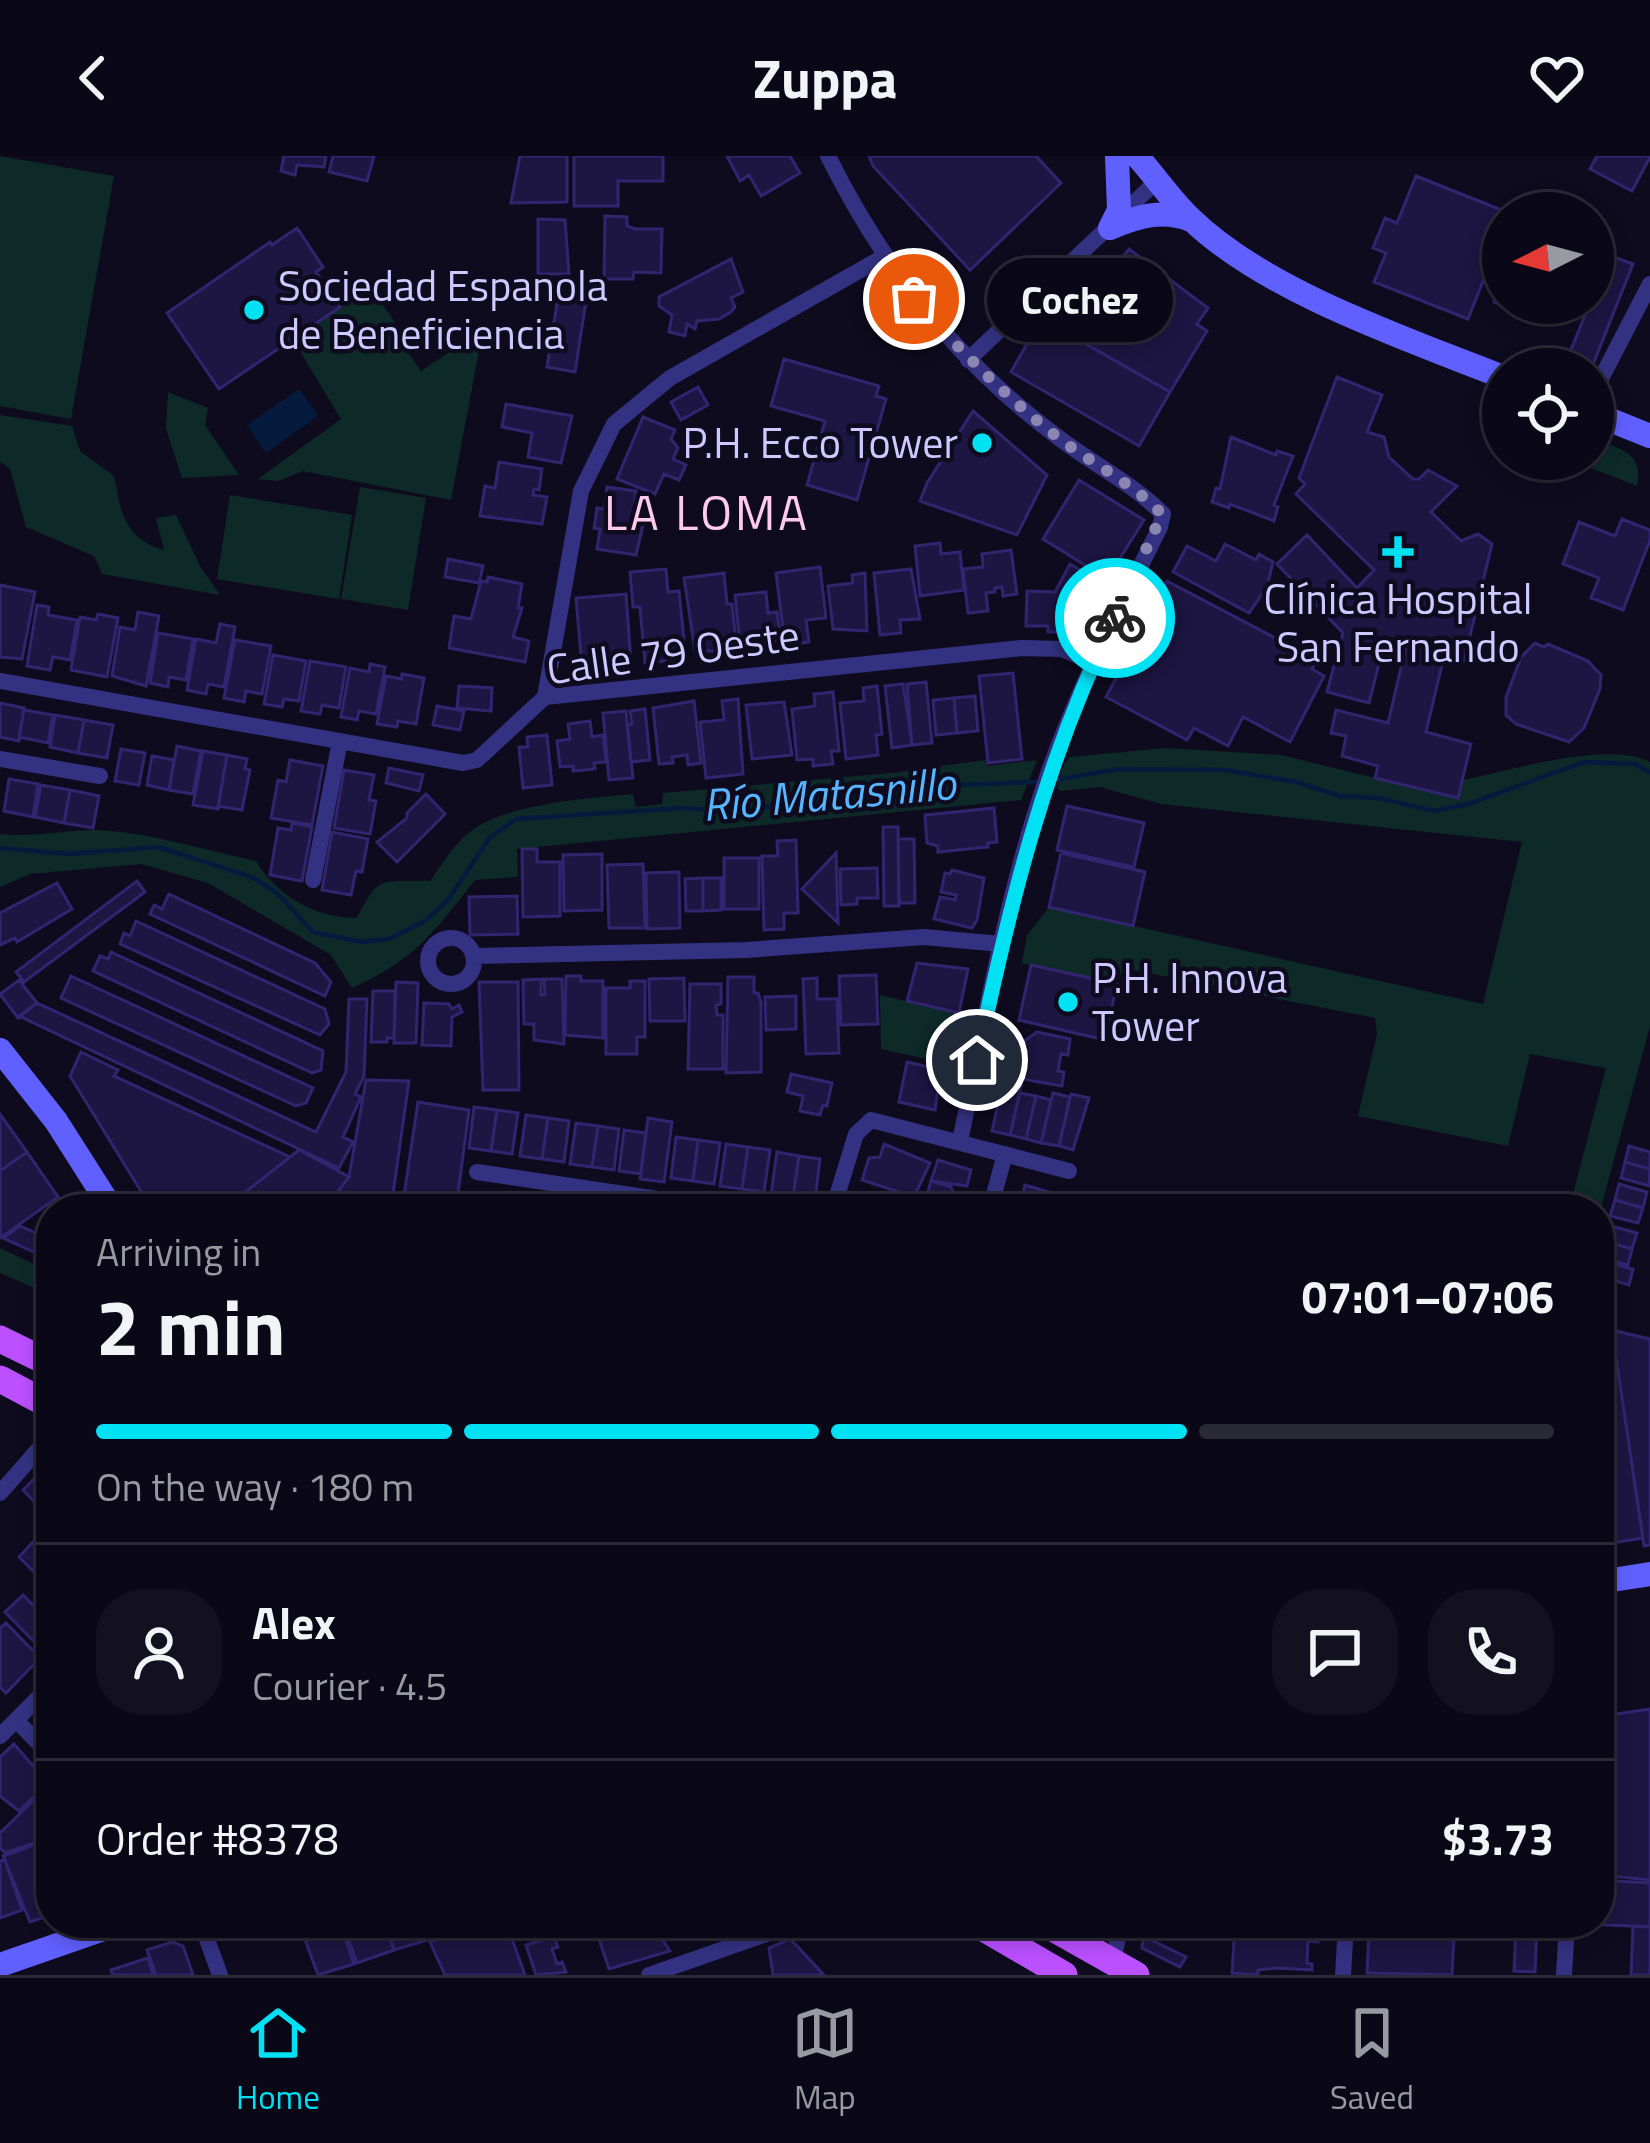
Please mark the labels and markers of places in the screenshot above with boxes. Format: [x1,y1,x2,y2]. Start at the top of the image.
pin [863,248,965,350]
place label: Sociedad Espanola de Beneficiencia [278,253,608,365]
callout: Cochez [986,257,1172,341]
marker: Sociedad Espanola de Beneficiencia [241,297,267,323]
place label: P.H. Ecco Tower [683,410,958,474]
marker: P.H. Ecco Tower [969,430,995,456]
marker: Clínica Hospital San Fernando [1382,536,1414,568]
place label: Clínica Hospital San Fernando [1264,566,1532,678]
place label: P.H. Innova Tower [1092,945,1287,1057]
marker: P.H. Innova Tower [1055,989,1081,1015]
pin [926,1009,1028,1111]

